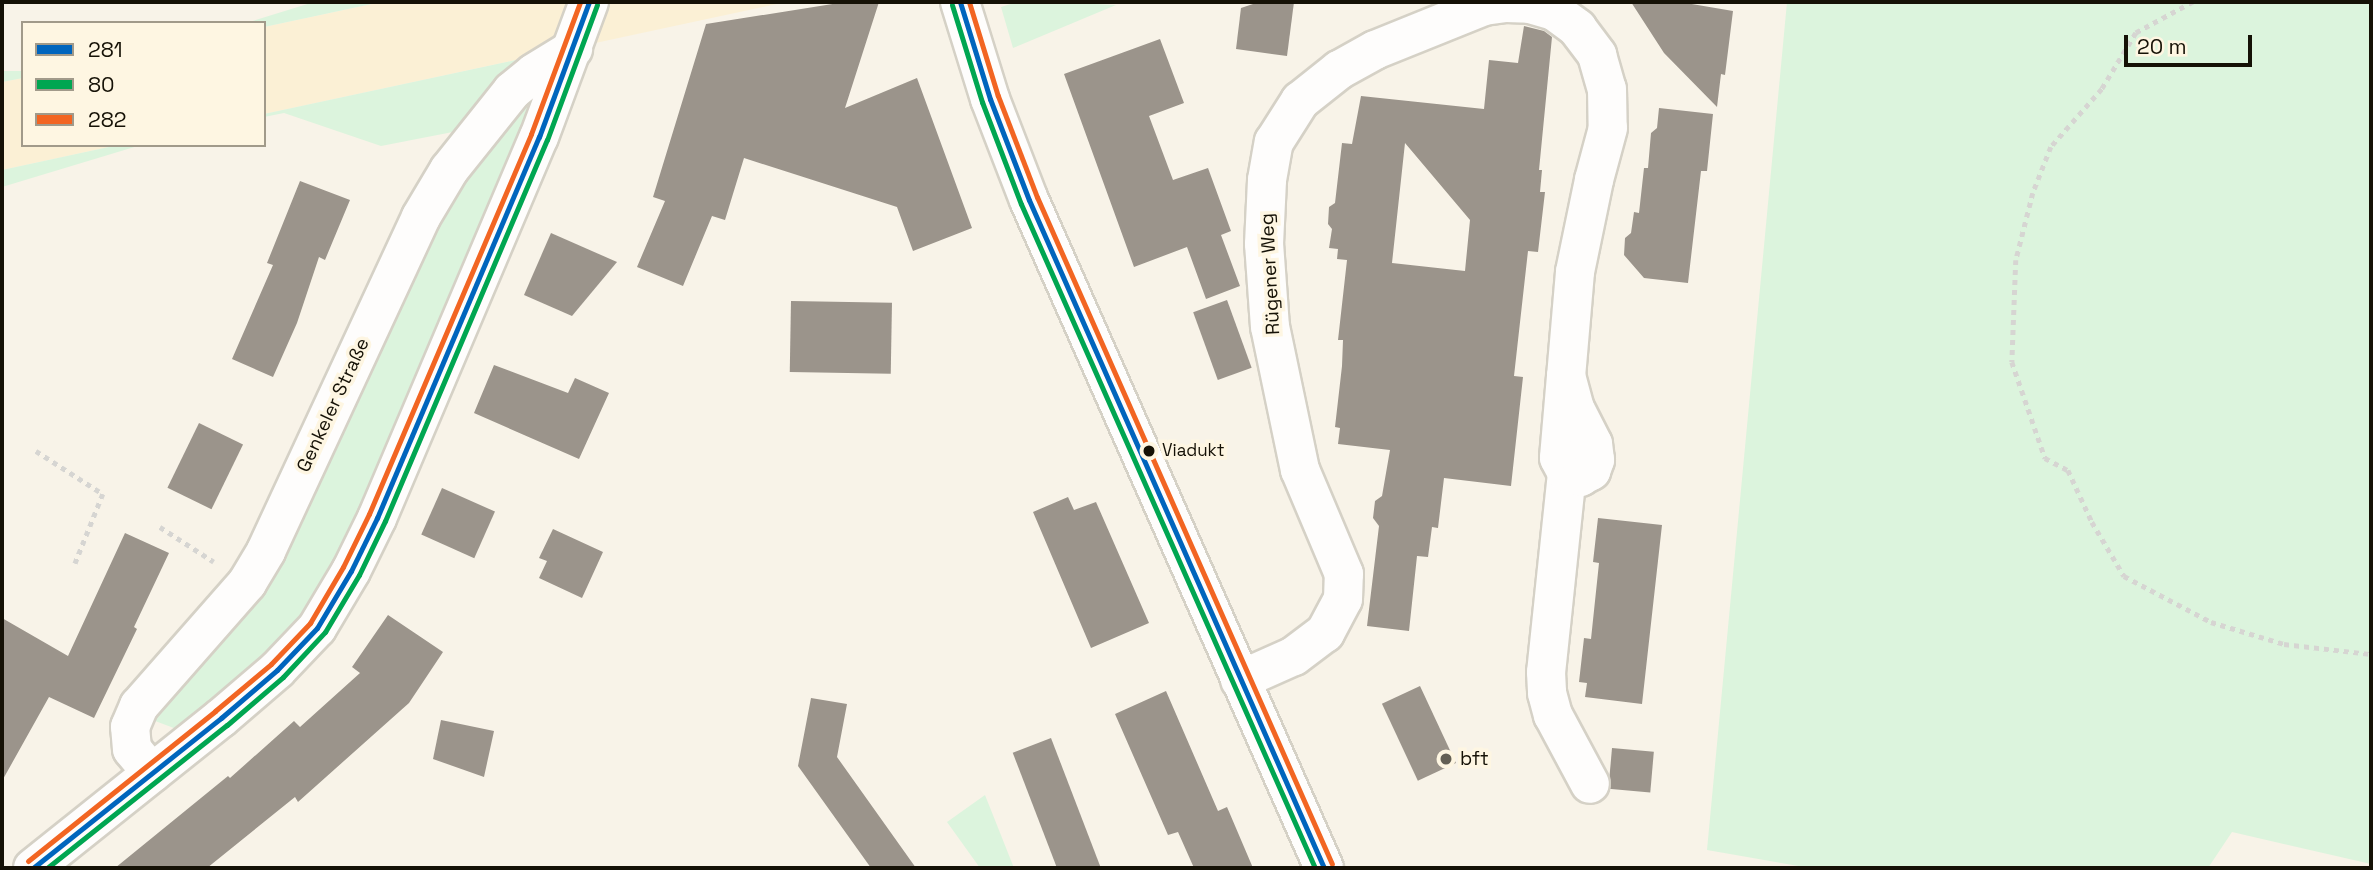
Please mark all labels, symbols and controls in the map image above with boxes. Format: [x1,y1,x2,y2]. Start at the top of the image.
legend [21,21,266,147]
scale bar [2128,21,2256,65]
text: 20 m [2137,33,2187,60]
text: 281 [88,36,123,63]
text: 80 [88,71,115,98]
text: 282 [88,106,126,133]
street label: Rügener Weg [1255,213,1285,335]
street label: Genkeler Straße [292,334,374,476]
place label: Viadukt [1162,441,1225,461]
marker: Viadukt [1142,444,1156,458]
place label: bft [1460,748,1489,770]
marker: bft [1438,751,1454,767]

